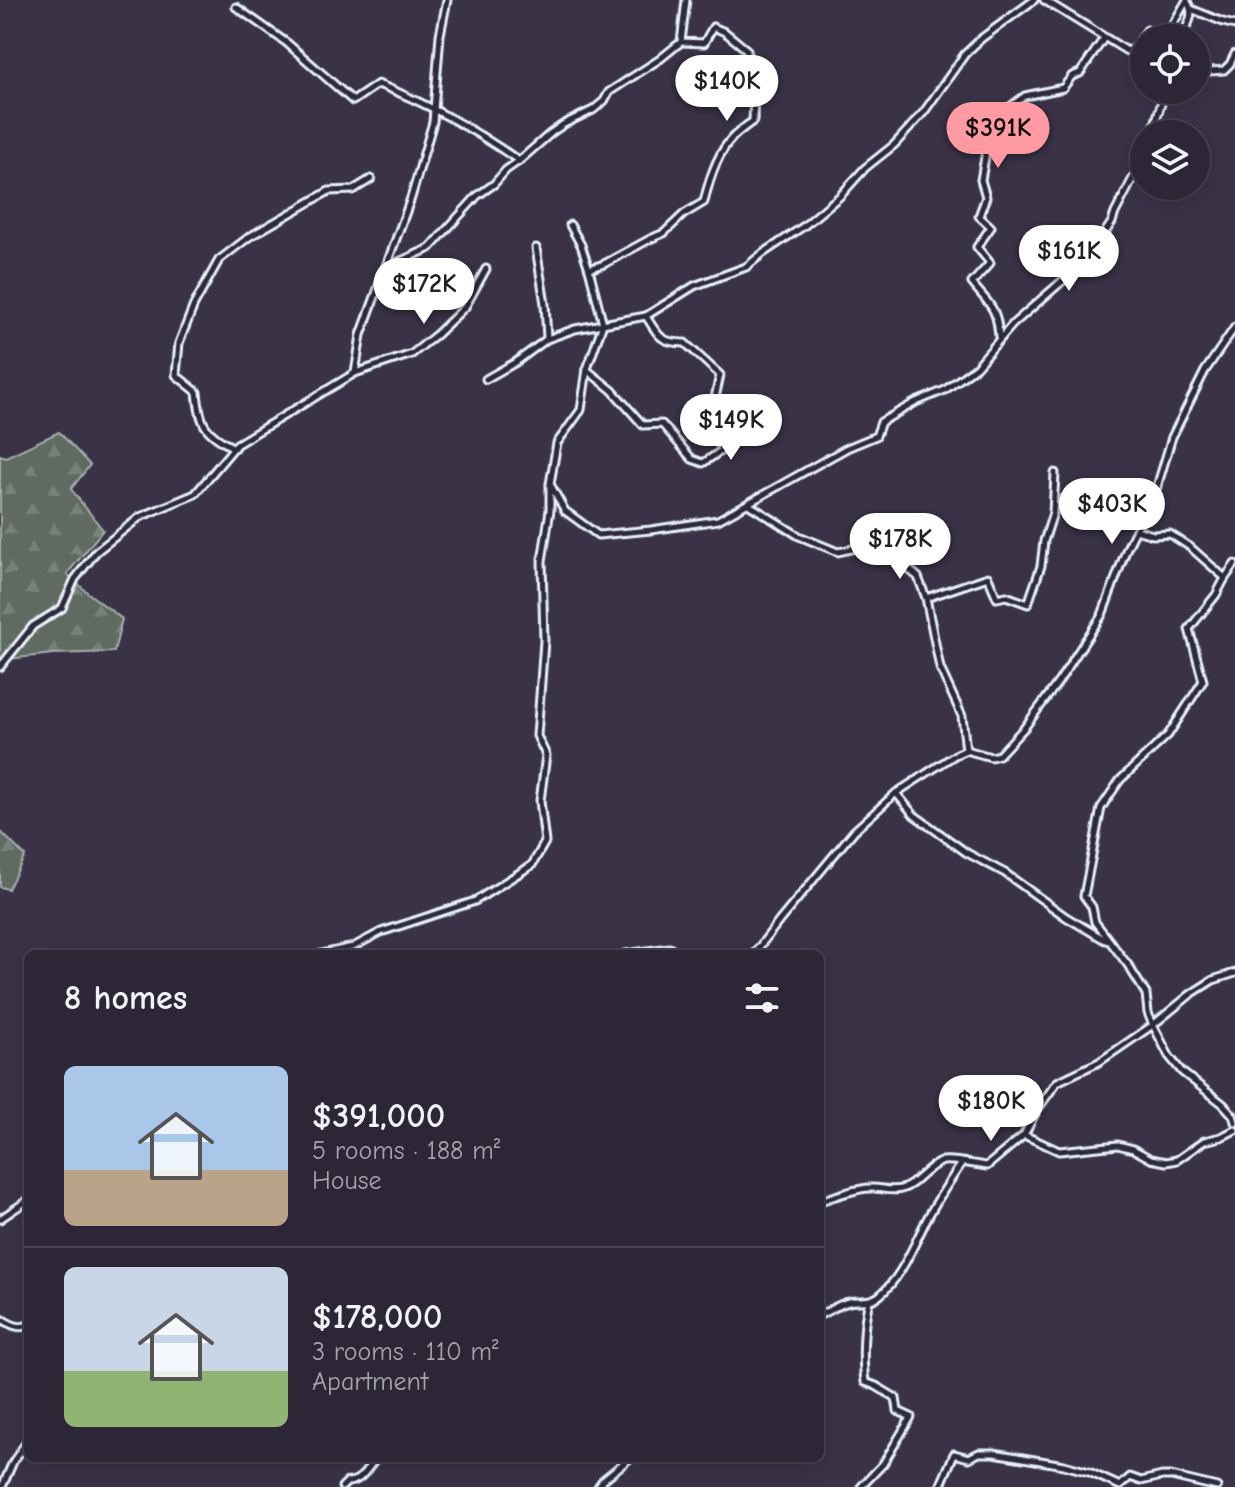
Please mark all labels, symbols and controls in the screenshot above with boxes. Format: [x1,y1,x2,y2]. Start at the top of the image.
map controls [1130,24,1210,200]
button: locate [1130,24,1210,104]
pin: $140K [671,55,783,123]
text: $140K [693,66,761,96]
pin: $391K [942,102,1054,170]
text: $391K [965,113,1031,143]
button: layers [1130,120,1210,200]
pin: $161K [1013,225,1125,293]
text: $161K [1037,236,1101,266]
pin: $172K [368,258,480,326]
text: $172K [391,269,457,299]
pin: $149K [675,394,787,462]
text: $149K [698,405,764,435]
pin: $403K [1056,478,1168,546]
text: $403K [1077,489,1147,519]
pin: $178K [844,513,956,581]
text: $178K [868,524,932,554]
icon: filters [740,976,784,1020]
text: 8 homes [64,978,187,1018]
pin: $180K [935,1075,1047,1143]
text: $180K [957,1086,1025,1116]
text: $391,000 [312,1096,445,1136]
icon: home [128,1098,224,1194]
text: 5 rooms · 188 m² [312,1136,500,1166]
text: House [312,1166,382,1196]
text: $178,000 [312,1297,442,1337]
icon: home [128,1299,224,1395]
text: 3 rooms · 110 m² [312,1337,499,1367]
text: Apartment [312,1367,428,1397]

